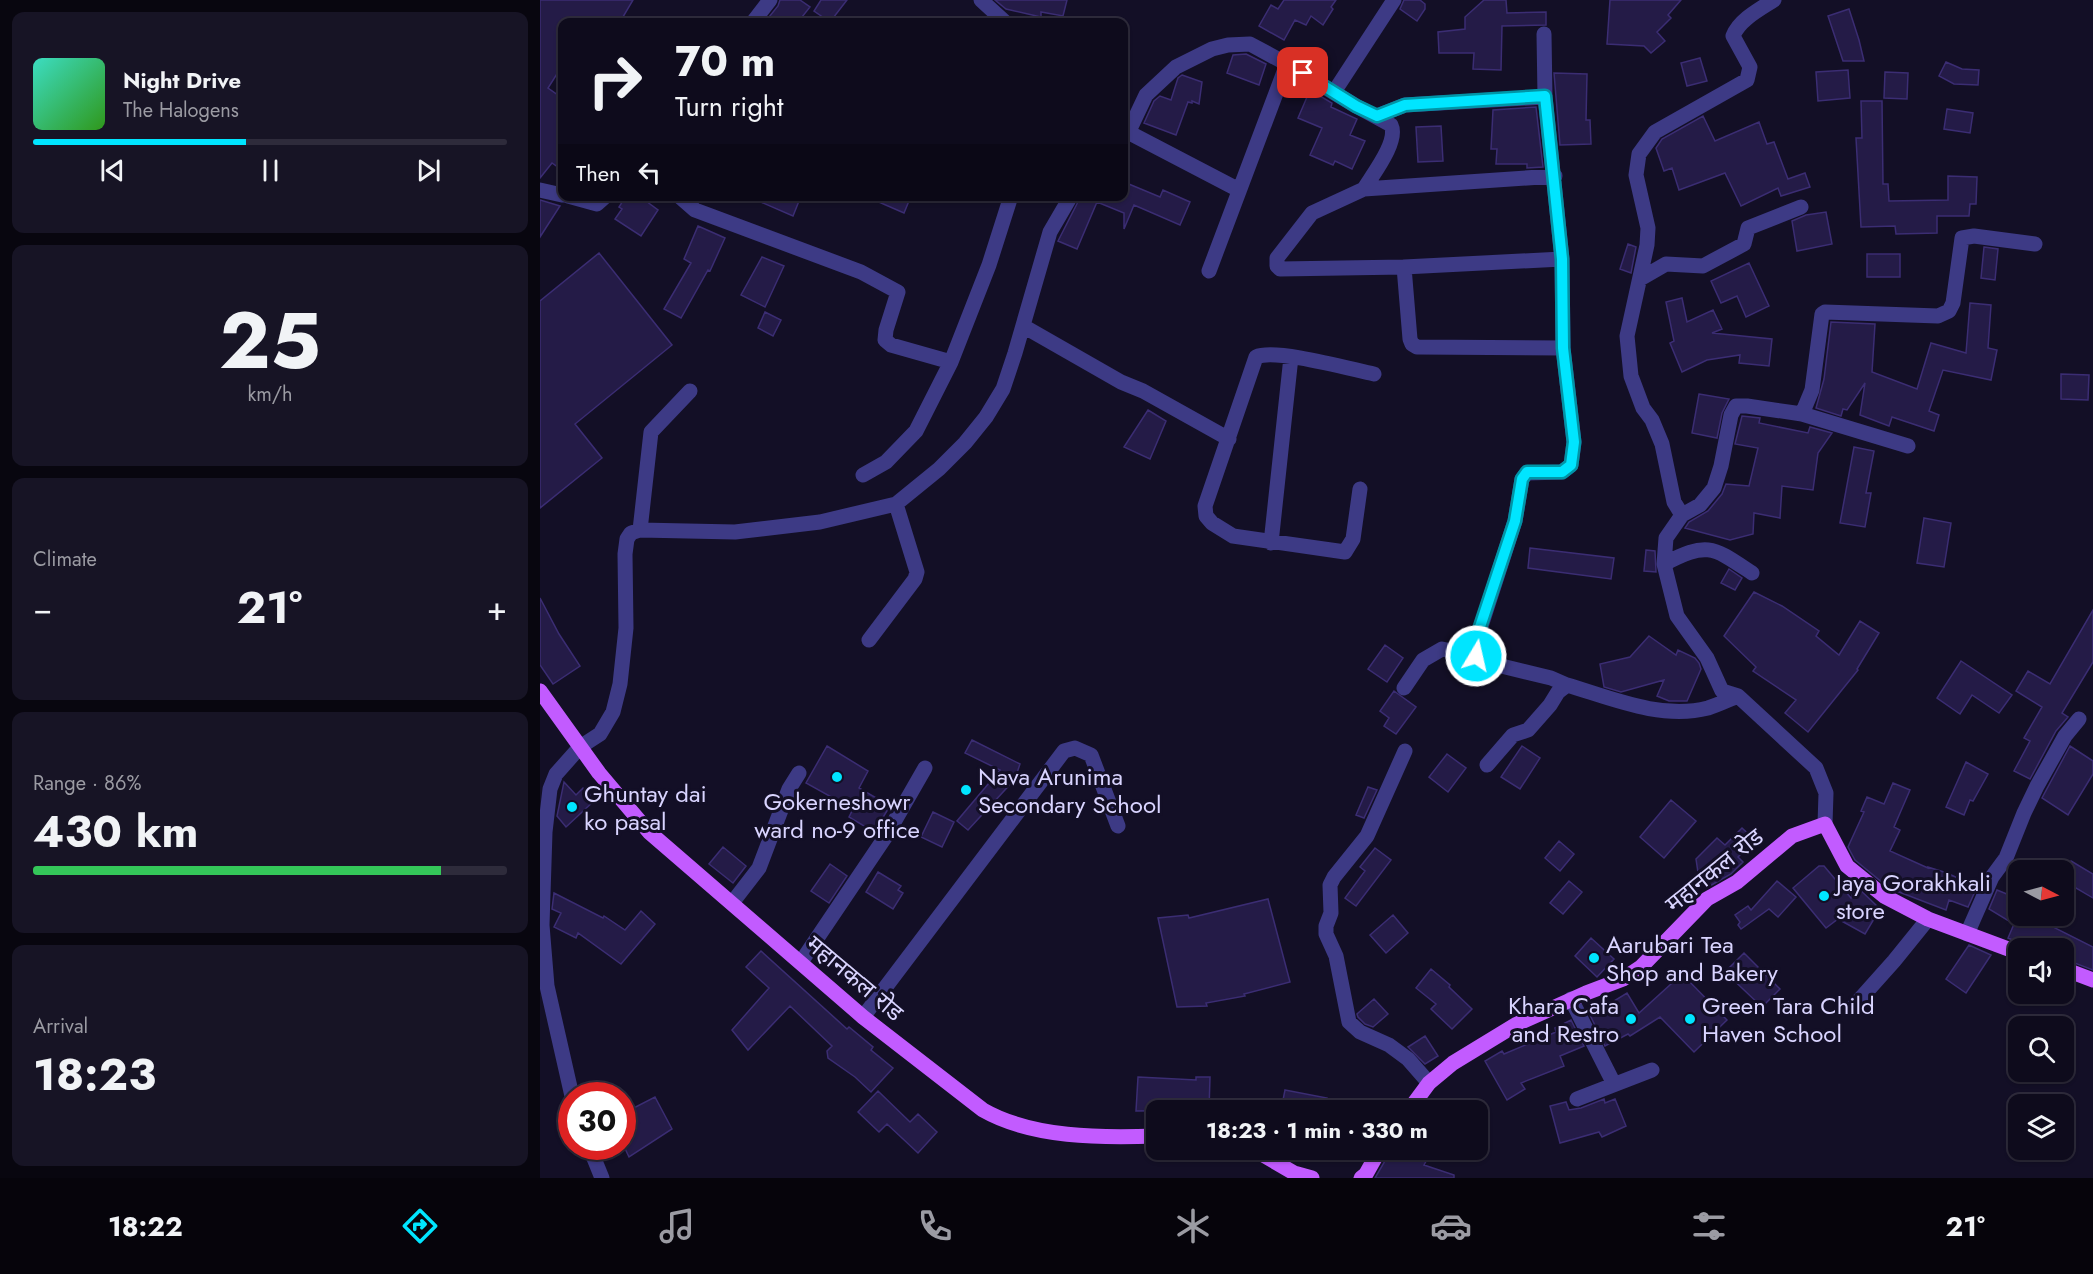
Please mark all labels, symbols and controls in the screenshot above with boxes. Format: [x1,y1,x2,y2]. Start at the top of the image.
text: 70 m [675,31,775,92]
icon: right [576,42,654,120]
pin [1277,47,1328,98]
icon: arrive [1286,56,1319,89]
text: Night Drive [123,64,241,96]
text: Turn right [675,87,783,126]
text: The Halogens [123,96,239,125]
icon: previous [96,154,129,187]
icon: pause [254,154,287,187]
icon: next [412,154,445,187]
icon: left [633,156,666,189]
text: Then [576,157,621,189]
text: 25 [219,285,321,397]
text: km/h [247,380,293,409]
text: Climate [33,545,97,574]
text: 21° [237,575,302,640]
text: − [33,585,52,632]
text: + [487,585,507,632]
position arrow [1444,624,1508,688]
place label: Nava Arunima Secondary School [978,759,1162,822]
text: Range · 86% [33,769,141,798]
marker: Gokerneshowr ward no-9 office [830,770,844,784]
place label: Ghuntay dai ko pasal [584,776,707,839]
marker: Nava Arunima Secondary School [959,783,973,797]
place label: Gokerneshowr ward no-9 office [754,784,920,847]
text: 430 km [33,799,199,864]
marker: Ghuntay dai ko pasal [565,800,579,814]
street label: महानकल रोड [1657,819,1772,921]
north arrow [2008,860,2074,926]
map controls [2008,860,2074,1160]
place label: Jaya Gorakhkali store [1833,865,1991,928]
marker: Jaya Gorakhkali store [1817,889,1831,903]
street label: महानकल रोड [799,927,912,1030]
place label: Aarubari Tea Shop and Bakery [1606,927,1778,990]
button: sound [2008,938,2074,1004]
marker: Aarubari Tea Shop and Bakery [1587,951,1601,965]
place label: Khara Cafa and Restro [1508,988,1619,1051]
place label: Green Tara Child Haven School [1702,988,1875,1051]
text: Arrival [33,1012,88,1041]
marker: Khara Cafa and Restro [1624,1012,1638,1026]
marker: Green Tara Child Haven School [1683,1012,1697,1026]
button: search [2008,1016,2074,1082]
text: 18:23 [33,1042,156,1107]
speed limit sign: 30 [558,1082,636,1160]
button: layers [2008,1094,2074,1160]
text: 18:23 · 1 min · 330 m [1206,1114,1428,1146]
icon: directions [399,1205,441,1247]
icon: music [656,1205,698,1247]
icon: phone [914,1205,956,1247]
icon: climate [1172,1205,1214,1247]
icon: car [1430,1205,1472,1247]
icon: filters [1688,1205,1730,1247]
text: 18:22 [108,1207,183,1246]
text: 21° [1946,1207,1985,1246]

